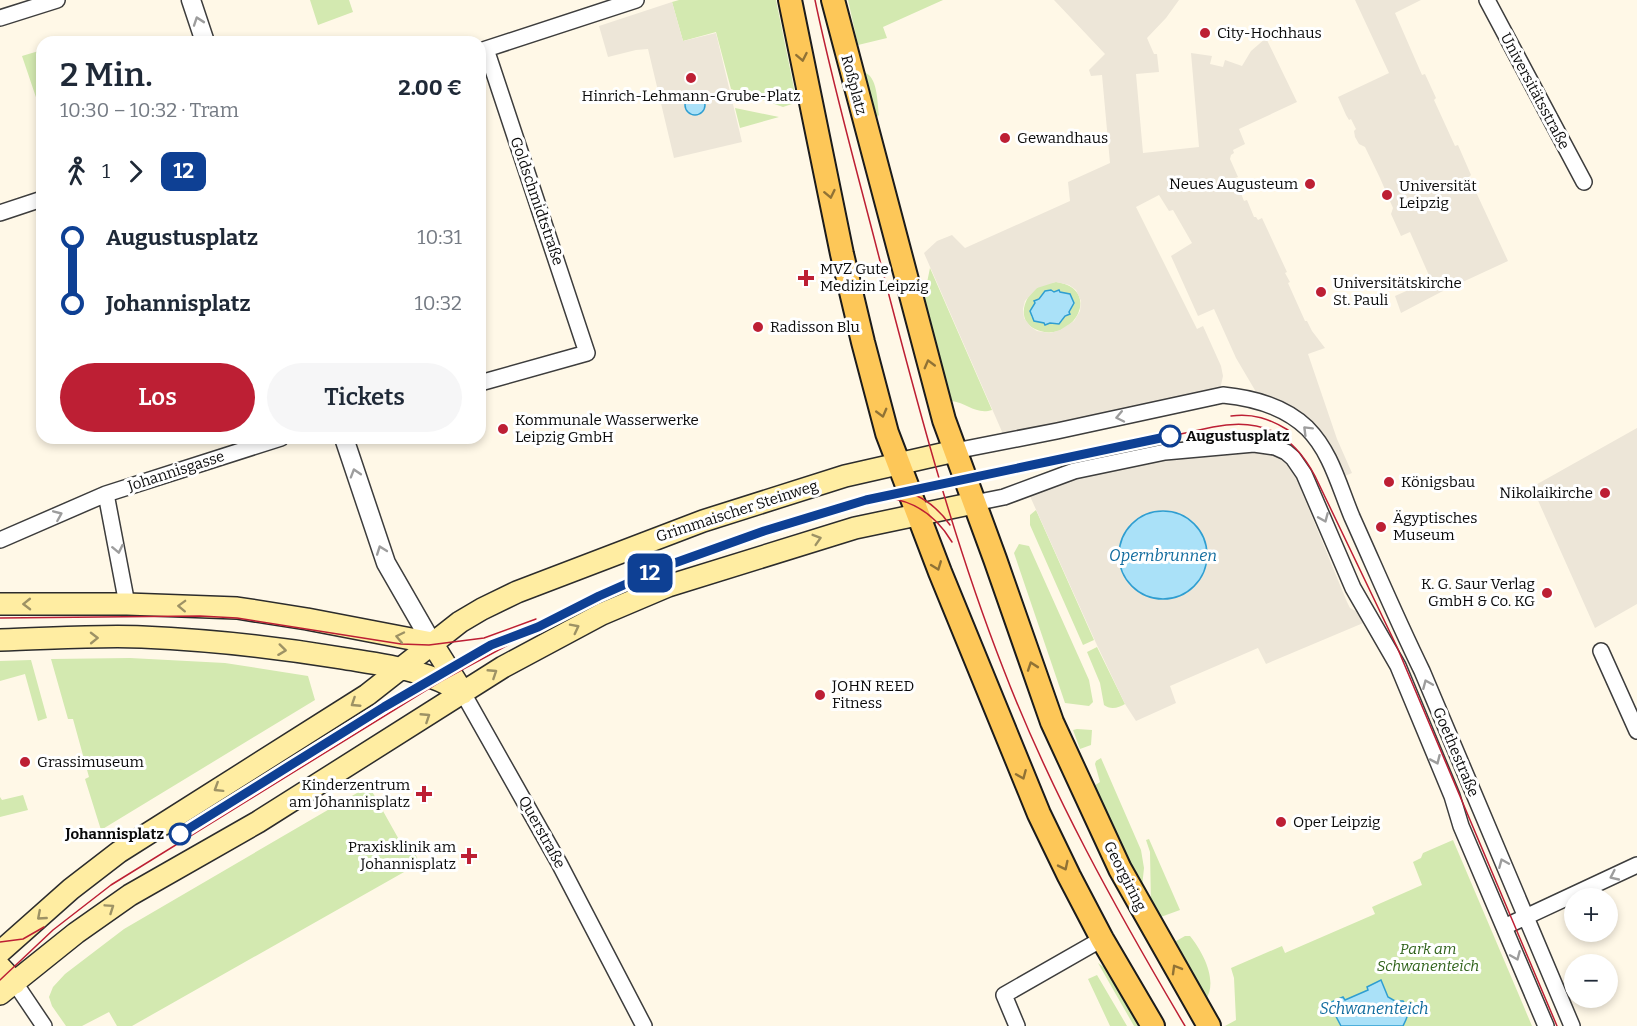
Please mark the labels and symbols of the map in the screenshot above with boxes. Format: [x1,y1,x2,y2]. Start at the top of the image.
one-way arrow [193,16,206,27]
place label: City-Hochhaus [1217,24,1322,42]
marker: City-Hochhaus [1198,26,1212,40]
street label: Universitätsstraße [1497,30,1573,152]
one-way arrow [794,52,807,62]
street label: Roßplatz [837,53,871,117]
marker: Hinrich-Lehmann-Grube-Platz [684,71,698,85]
place label: Hinrich-Lehmann-Grube-Platz [582,87,800,105]
place label: Gewandhaus [1017,129,1108,147]
marker: Gewandhaus [998,131,1012,145]
street label: Goldschmidtstraße [507,134,567,268]
place label: Neues Augusteum [1169,175,1299,193]
marker: Neues Augusteum [1303,177,1317,191]
place label: Universität Leipzig [1399,177,1477,212]
one-way arrow [822,188,835,198]
marker: Universität Leipzig [1380,188,1394,202]
place label: MVZ Gute Medizin Leipzig [820,260,929,295]
marker: MVZ Gute Medizin Leipzig [797,269,815,287]
place label: Universitätskirche St. Pauli [1333,274,1462,309]
marker: Universitätskirche St. Pauli [1314,285,1328,299]
place label: Radisson Blu [770,318,860,336]
marker: Radisson Blu [751,320,765,334]
one-way arrow [923,359,936,369]
one-way arrow [874,407,887,417]
one-way arrow [1115,410,1125,423]
place label: Kommunale Wasserwerke Leipzig GmbH [515,411,699,446]
marker: Kommunale Wasserwerke Leipzig GmbH [496,422,510,436]
marker: Augustusplatz [1159,425,1181,447]
one-way arrow [1304,426,1315,437]
place label: Augustusplatz [1186,427,1290,445]
street label: Johannisgasse [124,447,227,495]
one-way arrow [350,468,362,479]
place label: Königsbau [1401,473,1475,491]
marker: Königsbau [1382,475,1396,489]
street label: Grimmaischer Steinweg [654,476,820,546]
place label: Nikolaikirche [1499,484,1593,502]
marker: Nikolaikirche [1598,486,1612,500]
place label: Ägyptisches Museum [1393,509,1477,544]
one-way arrow [52,510,63,522]
one-way arrow [1317,511,1329,522]
marker: Ägyptisches Museum [1374,520,1388,534]
one-way arrow [811,534,822,546]
one-way arrow [111,543,124,553]
one-way arrow [375,545,388,556]
water label: Opernbrunnen [1109,546,1217,565]
line badge: 12 [623,554,677,592]
one-way arrow [930,559,942,570]
place label: K. G. Saur Verlag GmbH & Co. KG [1421,575,1535,610]
marker: K. G. Saur Verlag GmbH & Co. KG [1540,586,1554,600]
one-way arrow [22,598,31,610]
one-way arrow [178,599,187,612]
one-way arrow [568,624,579,635]
one-way arrow [396,631,406,644]
one-way arrow [90,632,99,644]
one-way arrow [278,643,287,655]
one-way arrow [1027,661,1040,672]
one-way arrow [486,670,497,681]
place label: JOHN REED Fitness [831,677,914,712]
one-way arrow [1422,679,1434,690]
marker: JOHN REED Fitness [813,688,827,702]
one-way arrow [351,696,361,708]
street label: Goethestraße [1429,705,1483,799]
one-way arrow [420,712,430,724]
place label: Grassimuseum [37,753,145,771]
one-way arrow [1429,753,1441,764]
marker: Grassimuseum [18,755,32,769]
one-way arrow [1015,769,1027,780]
place label: Kinderzentrum am Johannisplatz [289,776,411,811]
one-way arrow [214,781,224,793]
marker: Kinderzentrum am Johannisplatz [415,785,433,803]
street label: Querstraße [515,793,569,871]
place label: Oper Leipzig [1293,813,1380,831]
marker: Oper Leipzig [1274,815,1288,829]
marker: Johannisplatz [169,823,191,845]
place label: Johannisplatz [64,825,164,843]
place label: Praxisklinik am Johannisplatz [348,838,457,873]
street label: Georgiring [1100,838,1150,914]
marker: Praxisklinik am Johannisplatz [460,847,478,865]
one-way arrow [1498,858,1510,869]
one-way arrow [1057,860,1068,871]
one-way arrow [1609,868,1620,880]
one-way arrow [104,904,115,915]
one-way arrow [37,908,48,919]
park label: Park am Schwanenteich [1377,940,1479,975]
one-way arrow [1509,949,1521,960]
one-way arrow [1171,965,1183,976]
water label: Schwanenteich [1319,999,1429,1018]

